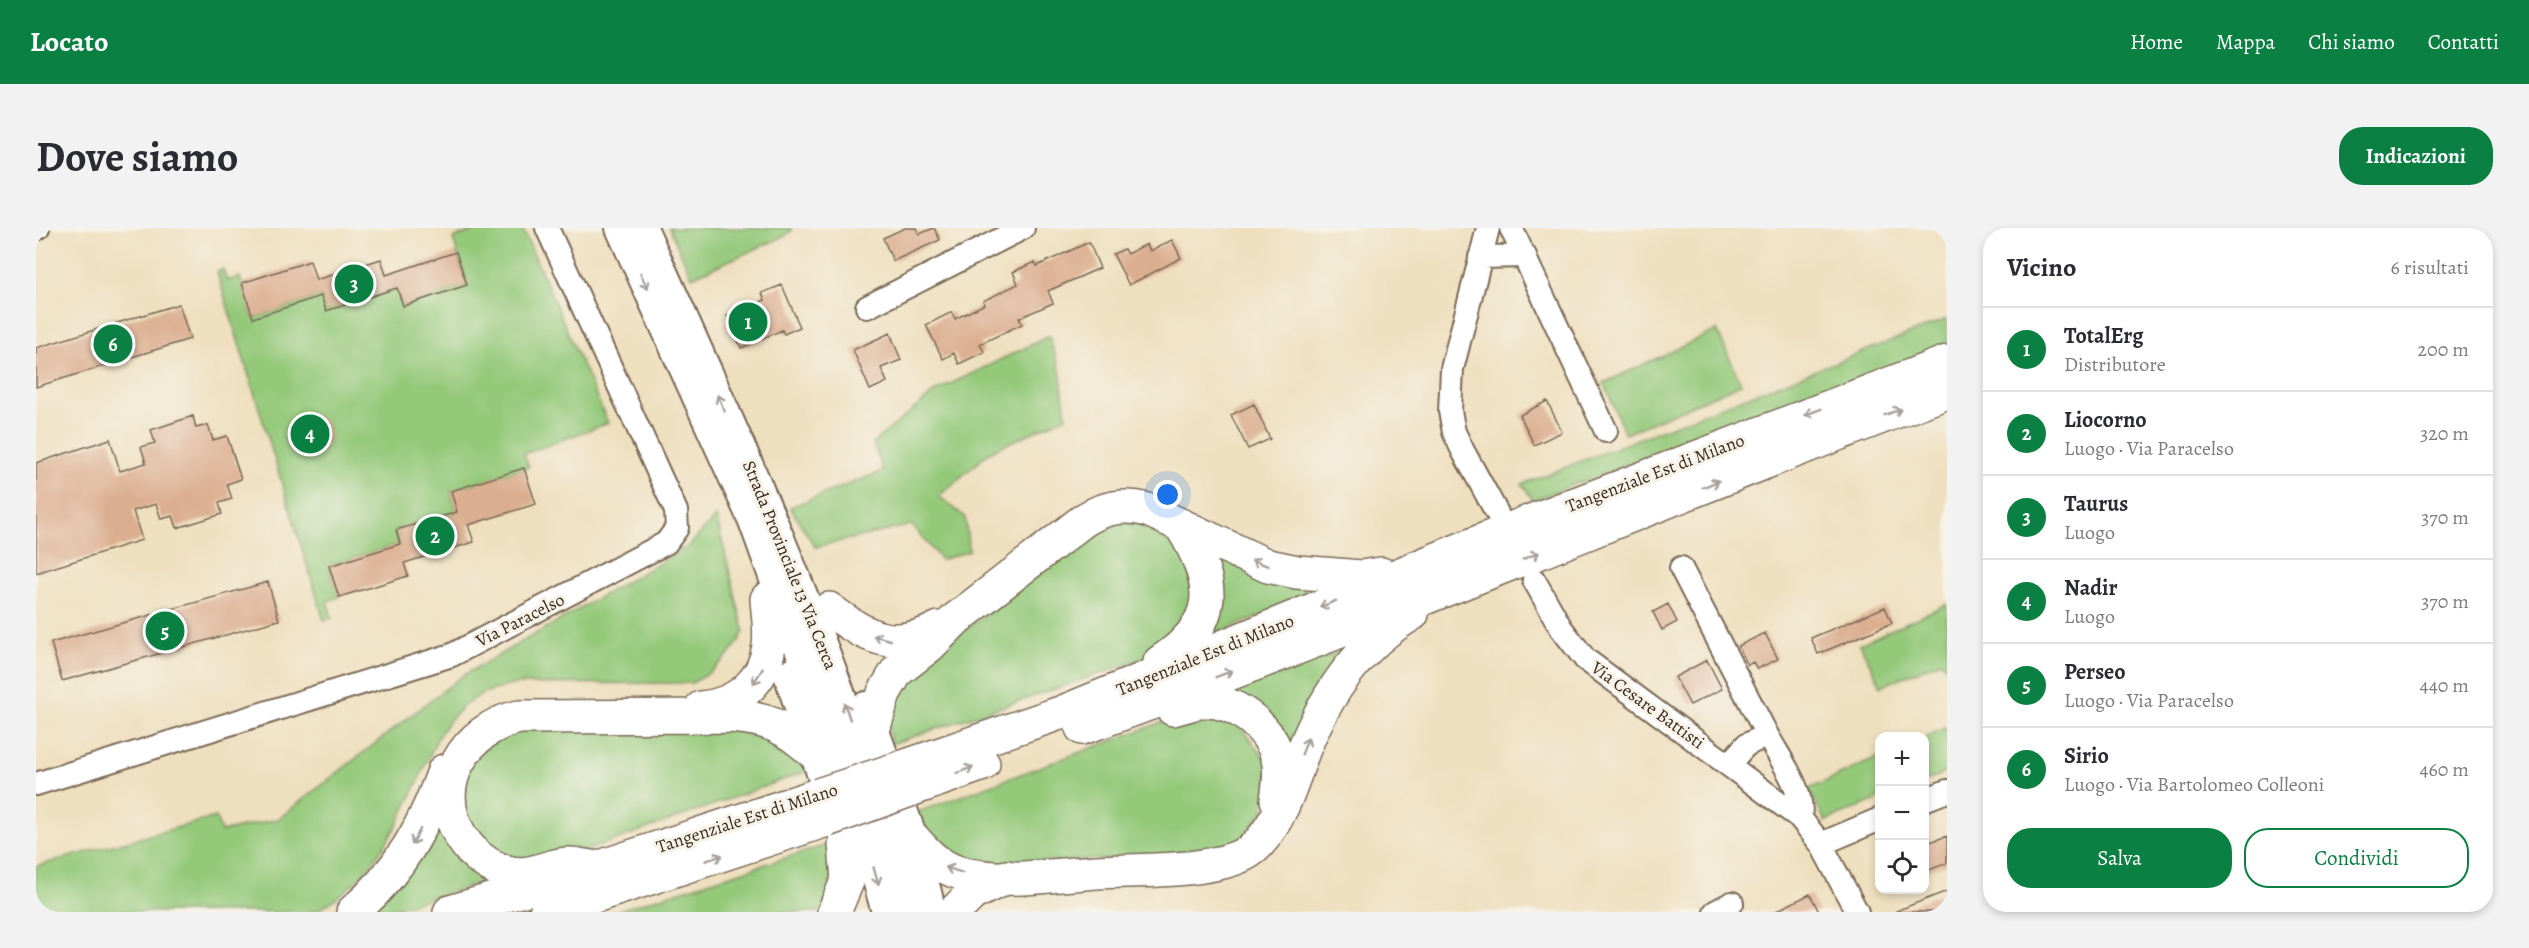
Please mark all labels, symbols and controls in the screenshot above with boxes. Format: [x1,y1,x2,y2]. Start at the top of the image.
text: Locato [30,23,108,61]
text: Home [2130,28,2183,56]
text: Mappa [2216,28,2275,56]
text: Chi siamo [2308,28,2395,56]
text: Contatti [2428,28,2499,56]
button: Indicazioni [2339,127,2493,185]
text: Dove siamo [36,128,238,185]
text: Vicino [2007,250,2076,285]
text: 6 risultati [2391,254,2469,281]
pin: 3 [334,262,374,306]
one-way arrow [638,272,650,290]
pin: 1 [728,300,768,344]
text: TotalErg [2064,321,2143,351]
pin: 6 [94,322,133,366]
text: 1 [2023,336,2030,363]
text: 200 m [2418,336,2469,363]
text: Distributore [2064,351,2166,378]
one-way arrow [715,394,727,412]
text: Liocorno [2064,405,2147,435]
one-way arrow [1883,406,1902,417]
one-way arrow [1805,407,1823,418]
pin: 4 [290,412,330,456]
text: 2 [2022,420,2031,447]
text: 320 m [2420,420,2469,447]
street label: Tangenziale Est di Milano [1562,428,1748,518]
text: Luogo · Via Paracelso [2064,435,2234,462]
street label: Strada Provinciale 13 Via Cerca [737,457,843,674]
one-way arrow [1702,477,1720,488]
your location [1153,480,1182,509]
text: Taurus [2064,489,2128,519]
text: 3 [2022,504,2031,531]
text: 370 m [2421,504,2469,531]
pin: 2 [416,514,454,558]
text: Luogo [2064,519,2115,546]
one-way arrow [1521,550,1539,561]
one-way arrow [1251,557,1270,568]
text: Nadir [2064,573,2118,603]
street label: Via Paracelso [471,587,568,653]
text: 4 [2022,588,2031,615]
text: 370 m [2421,588,2469,615]
one-way arrow [1320,599,1338,610]
text: Luogo [2064,603,2115,630]
pin: 5 [146,608,184,654]
street label: Tangenziale Est di Milano [1113,608,1297,702]
one-way arrow [873,632,892,644]
street label: Via Cesare Battisti [1586,655,1709,754]
text: Perseo [2064,657,2126,687]
one-way arrow [751,667,764,684]
one-way arrow [1214,668,1232,679]
text: 5 [2022,672,2031,699]
text: 440 m [2420,672,2469,699]
text: Luogo · Via Paracelso [2064,687,2234,714]
one-way arrow [841,702,852,721]
map controls [1875,732,1929,894]
button: + [1875,732,1929,786]
one-way arrow [1300,738,1311,756]
text: Sirio [2064,741,2109,771]
text: 6 [2022,756,2031,783]
text: 460 m [2419,756,2469,783]
one-way arrow [955,764,974,775]
text: Luogo · Via Bartolomeo Colleoni [2064,771,2324,798]
street label: Tangenziale Est di Milano [653,777,841,859]
button: − [1875,786,1929,840]
one-way arrow [410,828,422,846]
button: Salva [2007,828,2232,888]
button: Condividi [2244,828,2469,888]
button: locate [1875,840,1929,894]
one-way arrow [704,852,723,863]
one-way arrow [945,864,964,875]
one-way arrow [871,866,882,885]

